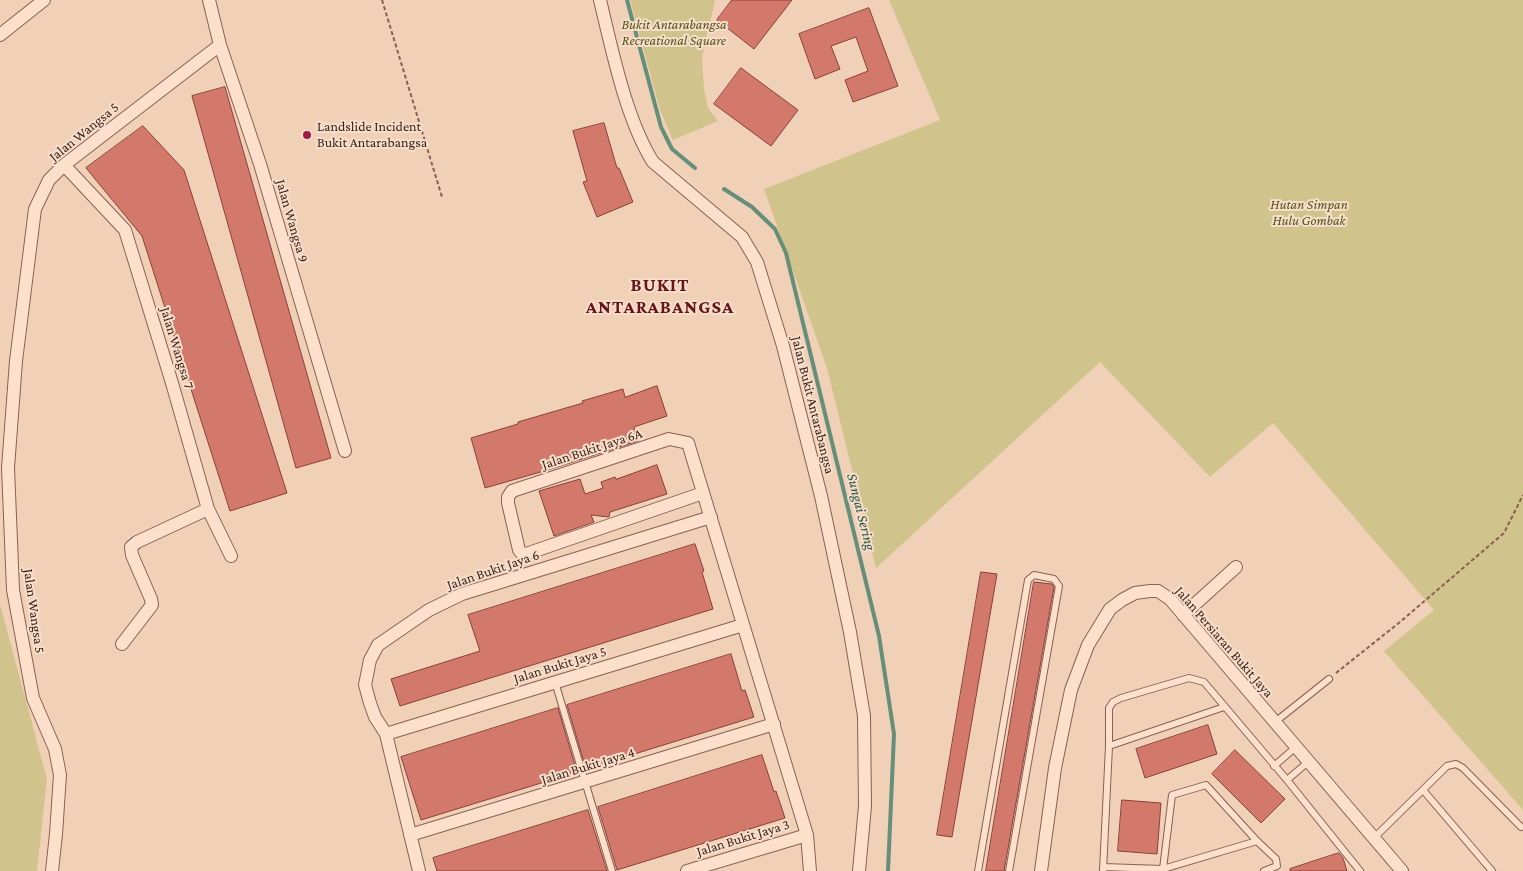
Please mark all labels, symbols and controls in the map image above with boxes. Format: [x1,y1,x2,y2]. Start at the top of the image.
park label: Bukit Antarabangsa Recreational Square [621,17,727,49]
street label: Jalan Wangsa 5 [46,99,122,165]
place label: Landslide Incident Bukit Antarabangsa [317,119,427,152]
marker: Landslide Incident Bukit Antarabangsa [301,129,313,141]
street label: Jalan Wangsa 9 [272,178,312,264]
park label: Hutan Simpan Hulu Gombak [1270,197,1348,230]
district label: BUKIT ANTARABANGSA [584,274,736,318]
street label: Jalan Wangsa 7 [157,305,197,391]
street label: Jalan Bukit Antarabangsa [788,334,838,476]
street label: Jalan Bukit Jaya 6A [540,425,644,473]
water label: Sungai Sering [843,472,879,552]
street label: Jalan Bukit Jaya 6 [445,546,541,594]
street label: Jalan Wangsa 5 [20,568,48,654]
street label: Jalan Persiaran Bukit Jaya [1171,583,1277,701]
street label: Jalan Bukit Jaya 5 [512,643,608,687]
street label: Jalan Bukit Jaya 4 [539,744,637,788]
street label: Jalan Bukit Jaya 3 [695,816,791,860]

